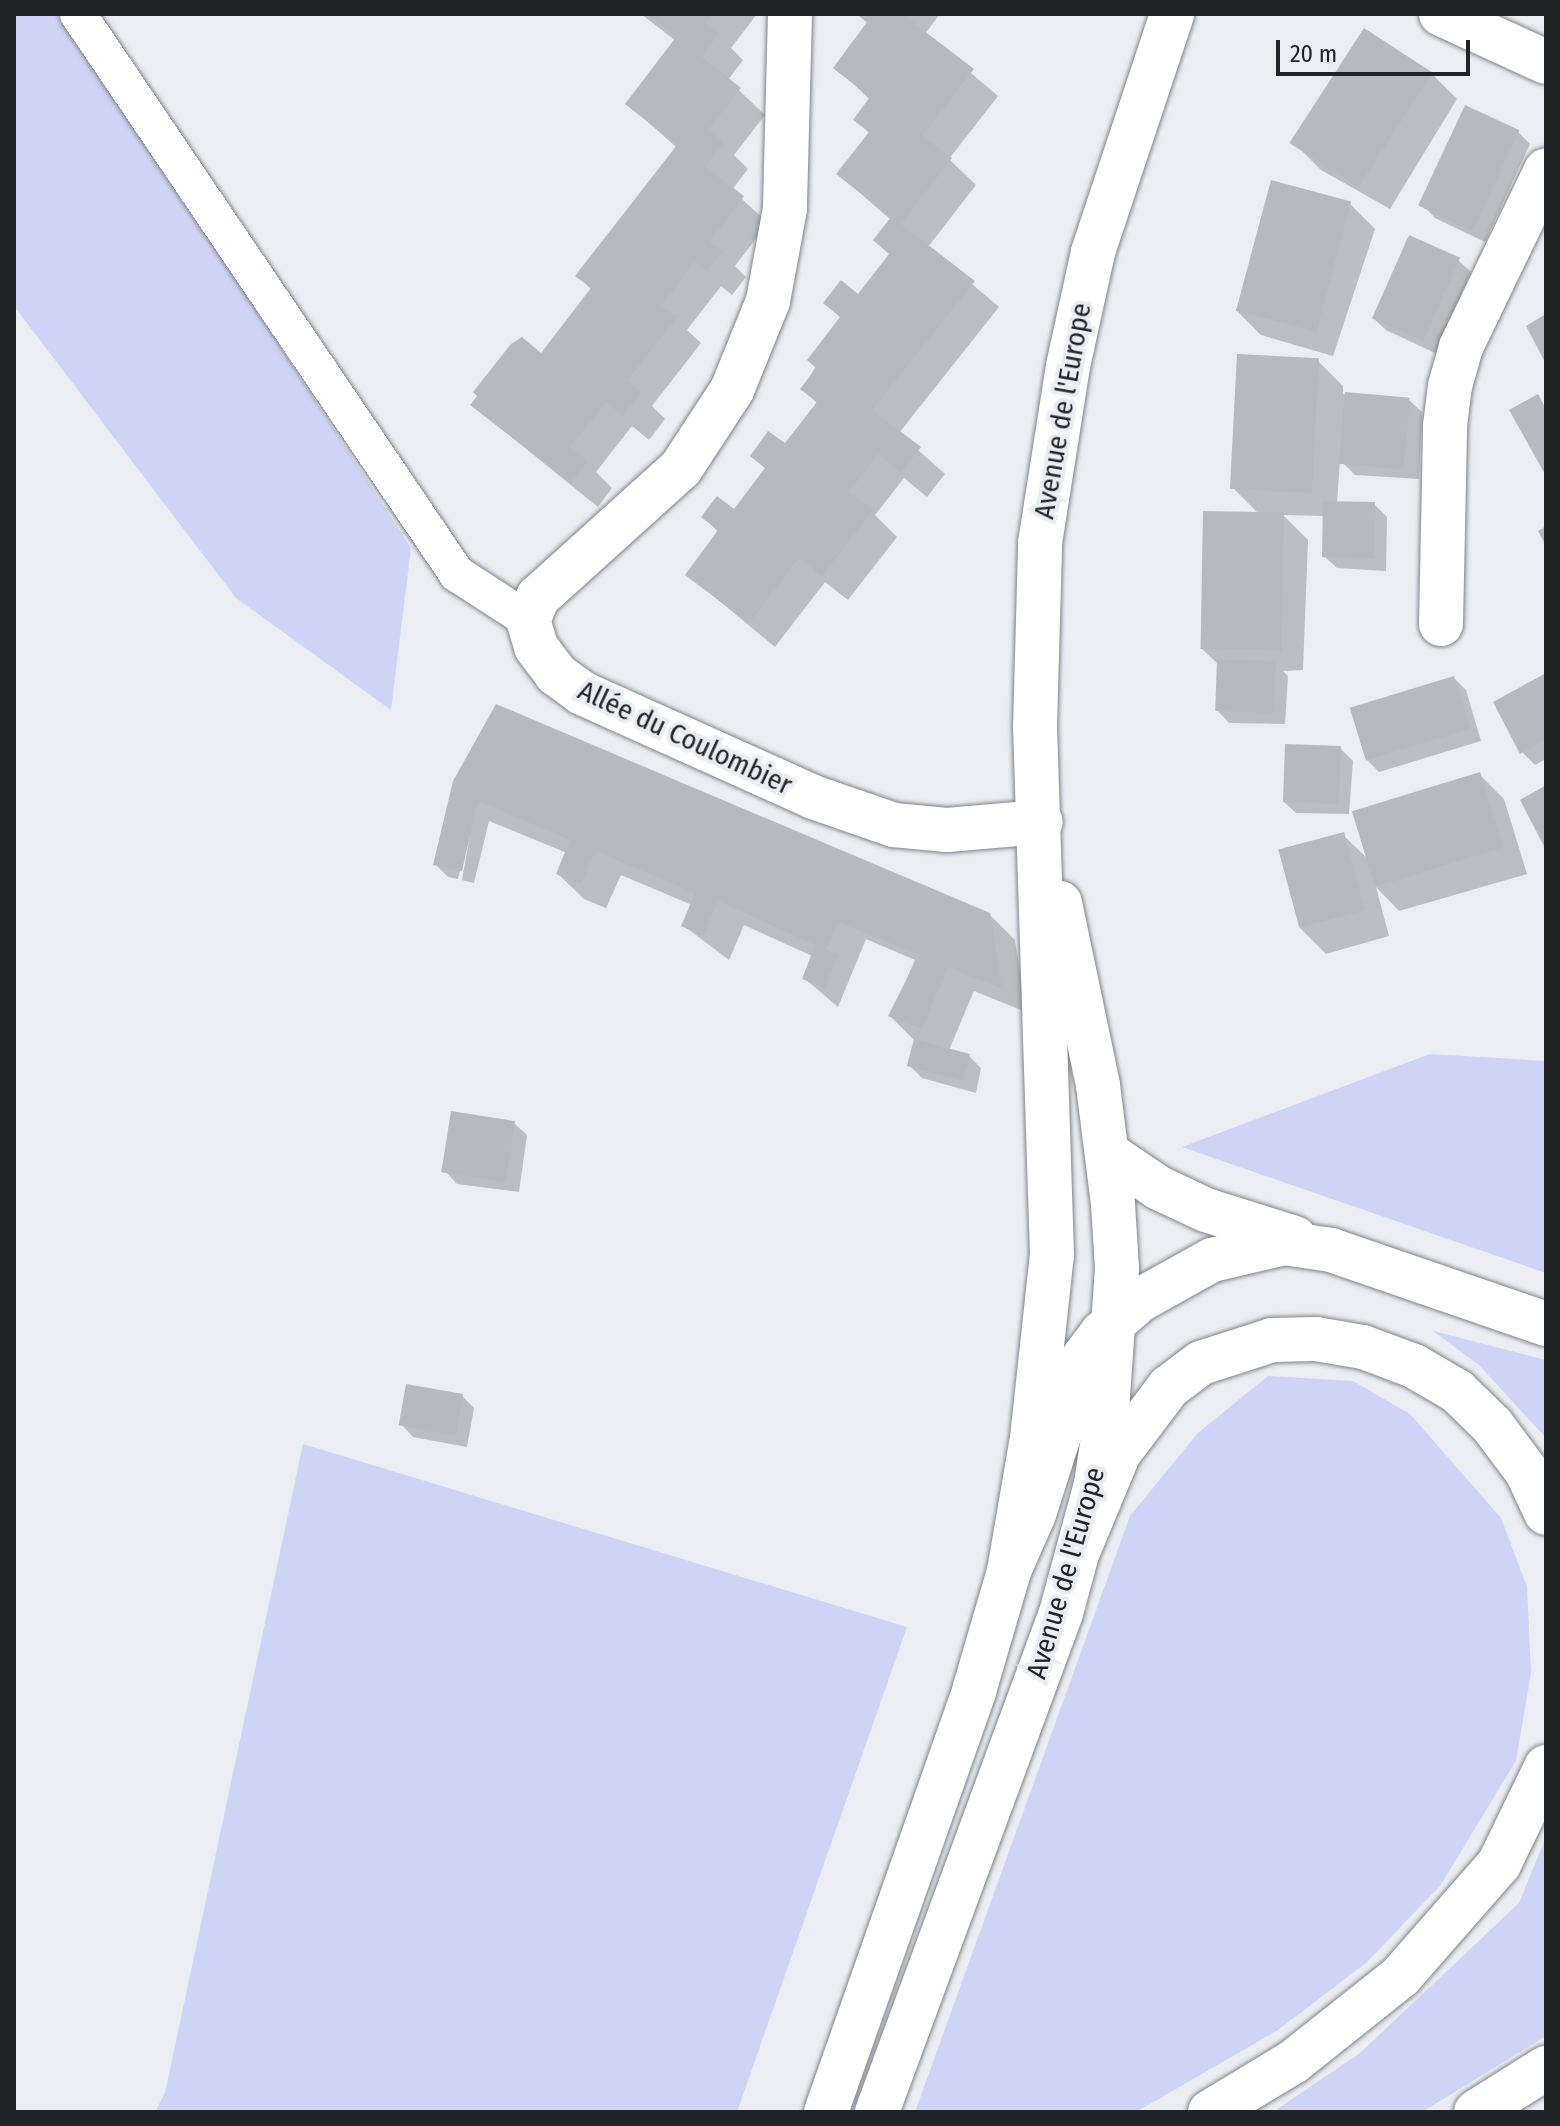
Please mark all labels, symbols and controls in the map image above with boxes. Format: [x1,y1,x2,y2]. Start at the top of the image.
scale bar [1280,24,1474,74]
text: 20 m [1290,40,1337,68]
street label: Avenue de l'Europe [1027,300,1099,522]
street label: Allée du Coulombier [573,674,797,802]
street label: Avenue de l'Europe [1020,1463,1112,1683]

